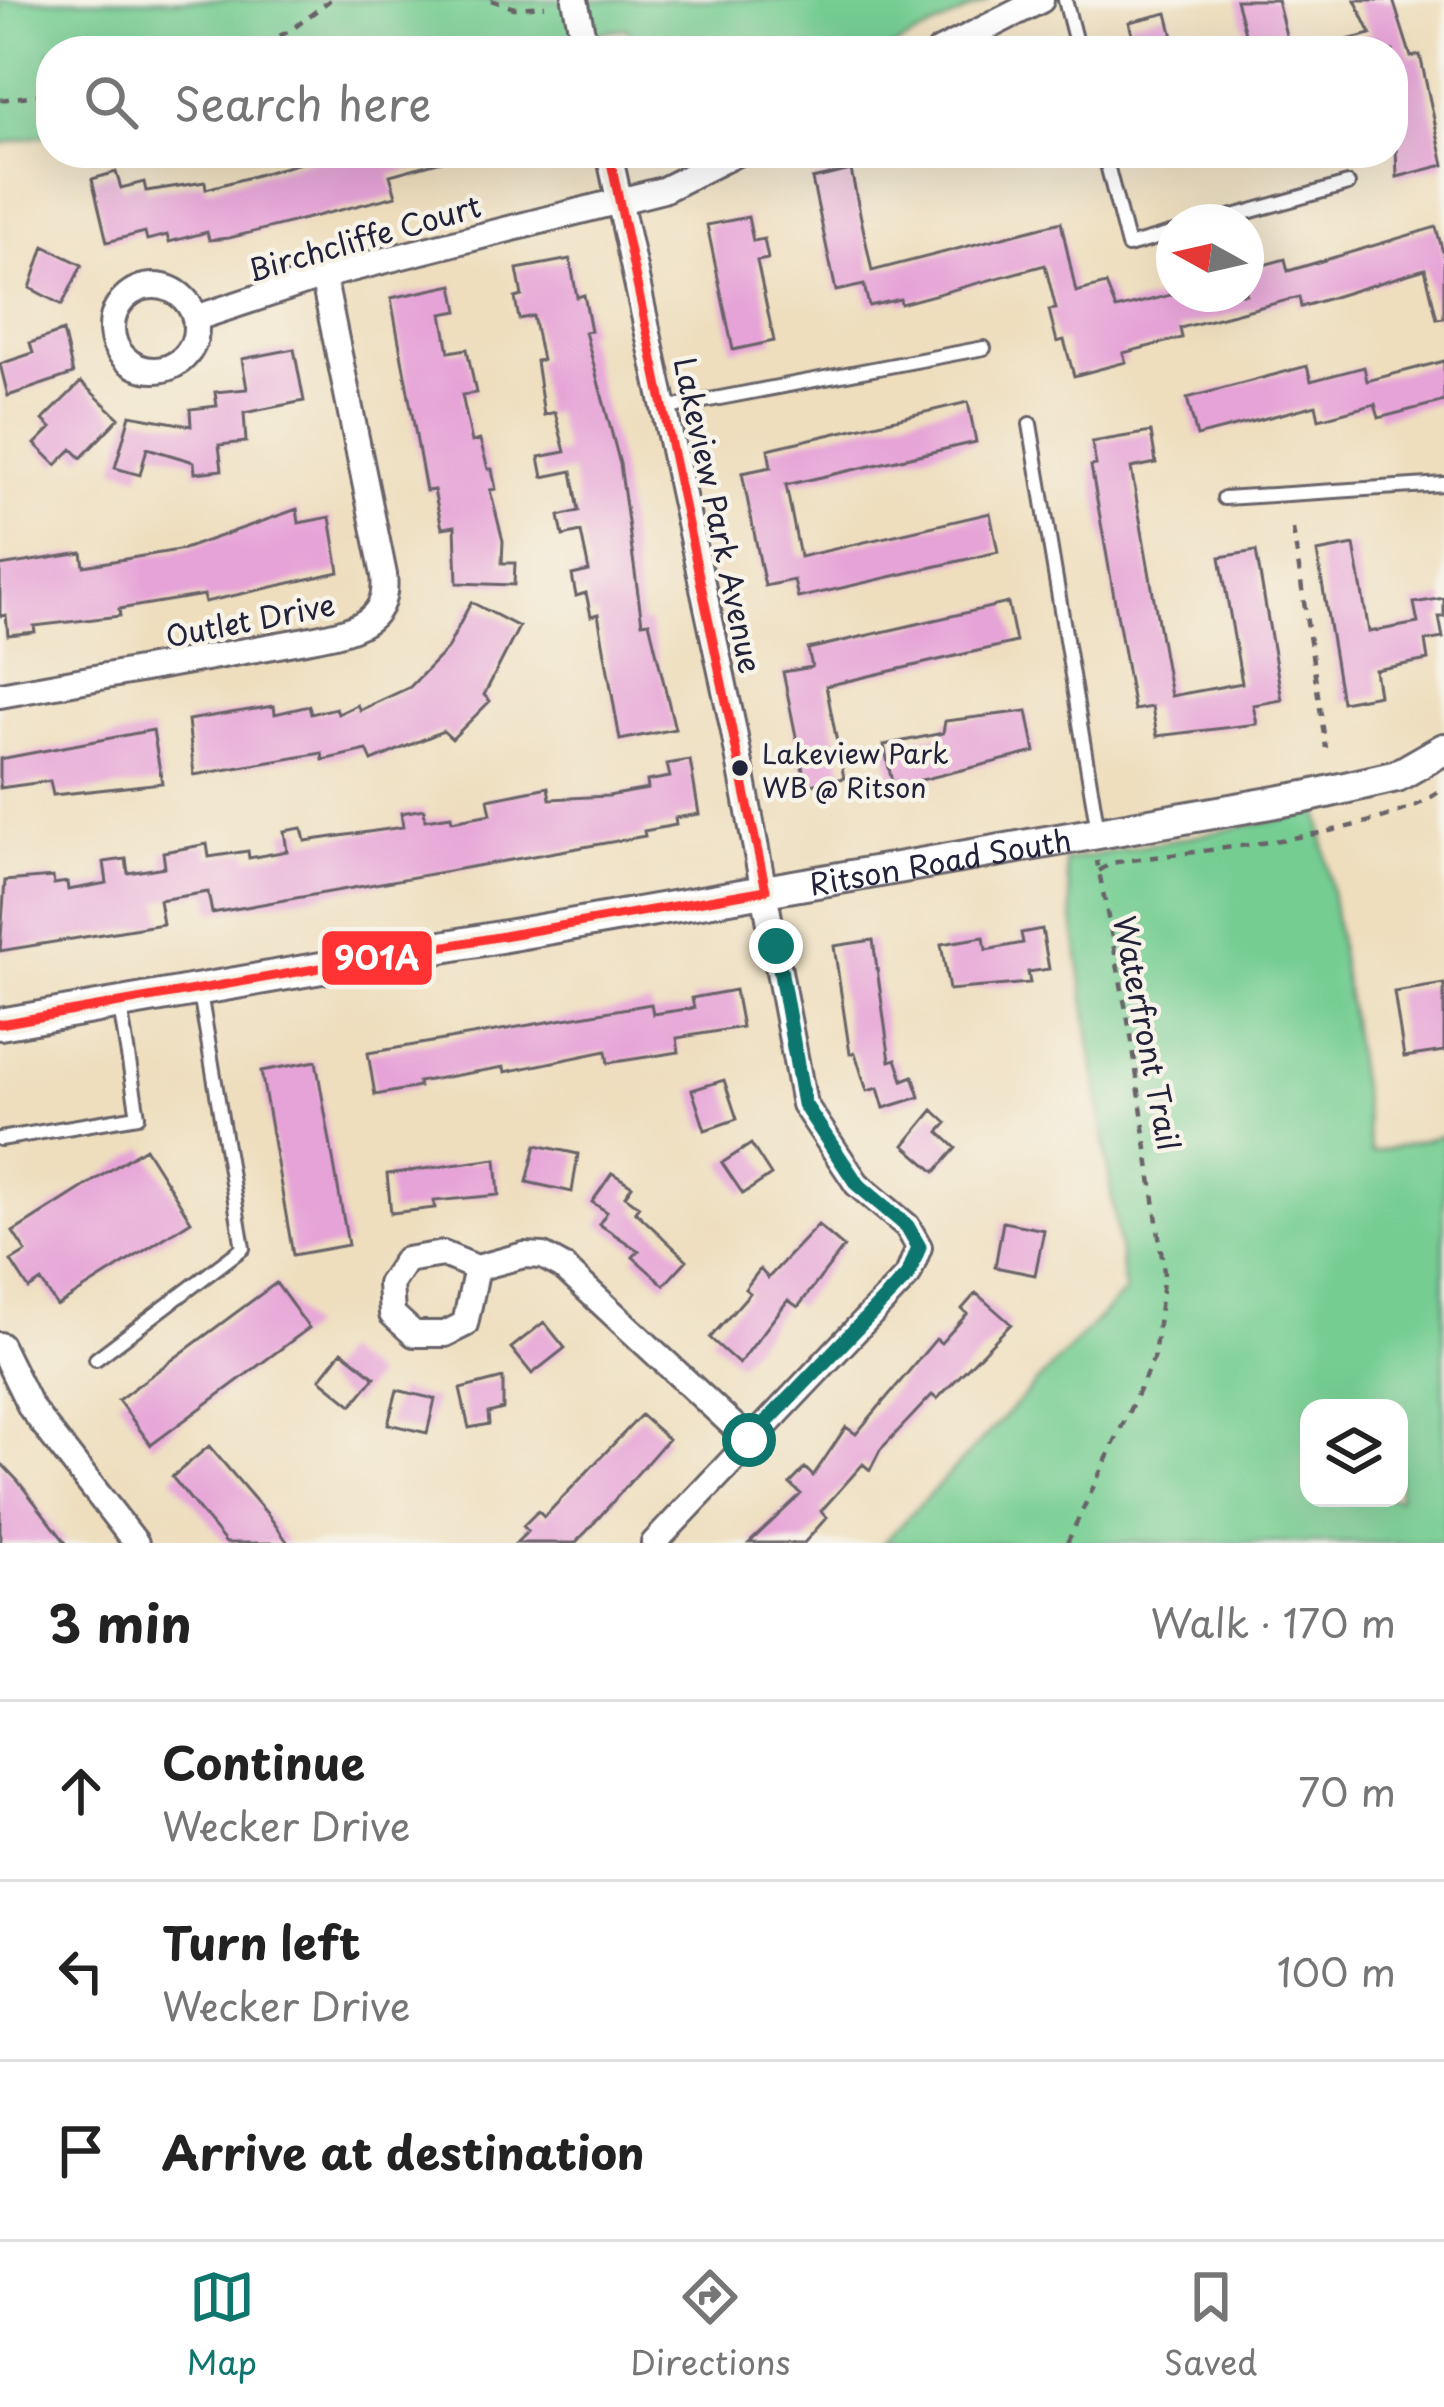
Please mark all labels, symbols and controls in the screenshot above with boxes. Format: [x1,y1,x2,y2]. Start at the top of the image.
search box [36,36,1408,168]
text: Search here [174,68,431,136]
icon: search [78,69,144,135]
street label: Birchcliffe Court [242,182,486,292]
north arrow [1156,204,1264,312]
street label: Lakeview Park Avenue [664,353,774,677]
street label: Outlet Drive [161,581,339,657]
place label: Lakeview Park WB @ Ritson [762,732,949,807]
marker: Lakeview Park WB @ Ritson [729,757,751,779]
street label: Ritson Road South [806,816,1074,905]
street label: Waterfront Trail [1103,912,1193,1154]
route end [749,919,803,973]
line badge: 901A [320,929,434,987]
text: 901A [334,931,420,981]
map controls [1300,1399,1408,1507]
button: layers [1300,1399,1408,1507]
route start [722,1413,776,1467]
text: 3 min [48,1583,192,1660]
text: Walk · 170 m [1150,1592,1396,1651]
text: Continue [162,1727,365,1795]
icon: ahead [48,1758,114,1824]
text: 70 m [1298,1761,1396,1820]
text: Wecker Drive [162,1795,410,1854]
text: Turn left [162,1907,361,1975]
icon: left [48,1938,114,2004]
text: 100 m [1277,1941,1396,2000]
text: Wecker Drive [162,1975,410,2034]
text: Arrive at destination [162,2117,645,2185]
icon: arrive [48,2118,114,2184]
tab: Map [187,2264,257,2386]
tab: Directions [630,2264,791,2386]
tab: Saved [1164,2264,1257,2386]

